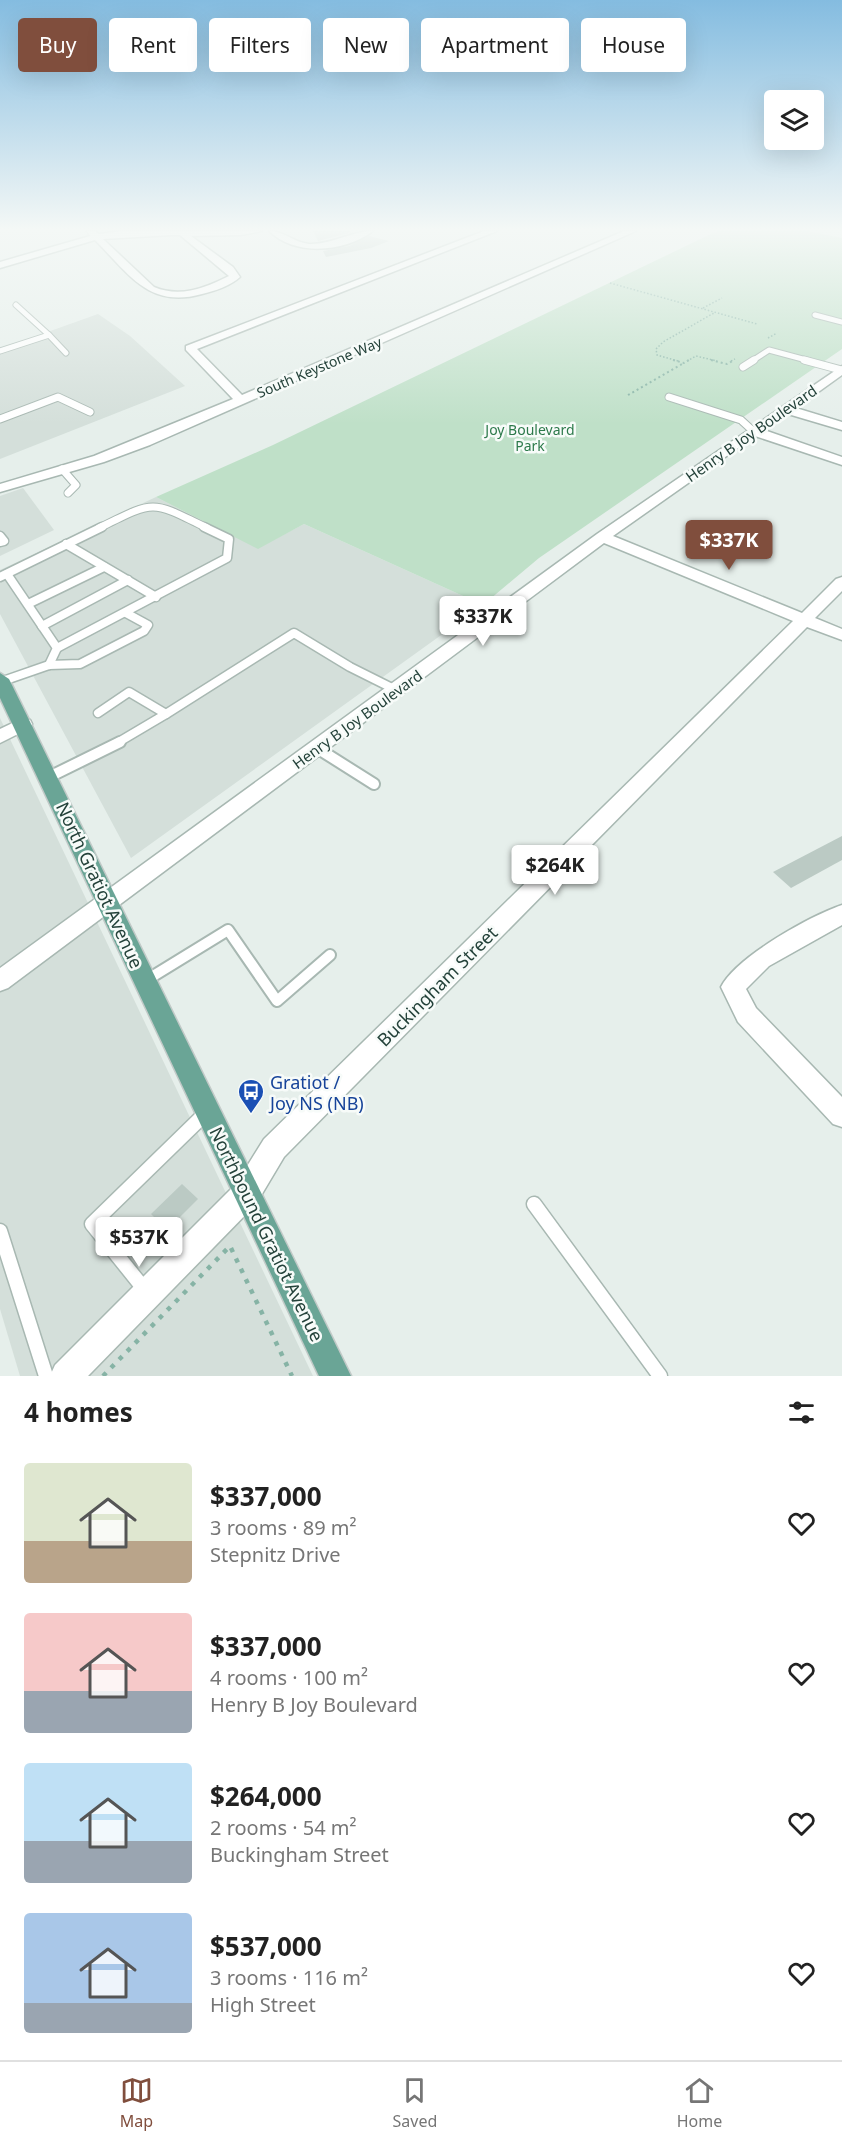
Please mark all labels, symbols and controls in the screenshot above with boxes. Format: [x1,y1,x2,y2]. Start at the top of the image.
chip: Buy [18,18,97,72]
chip: Rent [109,18,197,72]
chip: Filters [209,18,311,72]
chip: New [323,18,409,72]
chip: Apartment [421,18,569,72]
chip: House [581,18,686,72]
map controls [764,90,824,150]
button: layers [764,90,824,150]
street label: South Keystone Way [254,332,385,402]
street label: Henry B Joy Boulevard [681,380,821,486]
park label: Joy Boulevard Park [483,420,575,455]
pin: $337K [687,520,771,571]
text: $337K [699,526,759,553]
pin: $337K [441,596,525,647]
text: $337K [453,602,513,629]
street label: Henry B Joy Boulevard [288,665,426,773]
street label: North Gratiot Avenue [51,798,149,972]
pin: $264K [513,845,597,896]
text: $264K [525,851,585,878]
street label: Buckingham Street [372,920,503,1051]
place label: Gratiot / Joy NS (NB) [268,1070,364,1115]
bus stop icon: Gratiot / Joy NS (NB) [236,1077,266,1115]
street label: Northbound Gratiot Avenue [204,1123,330,1345]
pin: $537K [97,1217,181,1268]
text: $537K [109,1223,169,1250]
text: 4 homes [24,1394,133,1430]
icon: filters [785,1396,818,1429]
text: $337,000 [210,1478,322,1514]
icon: home [72,1487,144,1559]
icon: heart [785,1507,818,1540]
text: 3 rooms · 89 m² [210,1514,357,1541]
text: Stepnitz Drive [210,1541,341,1568]
text: $337,000 [210,1628,322,1664]
icon: home [72,1637,144,1709]
icon: heart [785,1657,818,1690]
text: 4 rooms · 100 m² [210,1664,368,1691]
text: Henry B Joy Boulevard [210,1691,418,1718]
text: $264,000 [210,1778,322,1814]
icon: home [72,1787,144,1859]
icon: heart [785,1807,818,1840]
text: 2 rooms · 54 m² [210,1814,357,1841]
text: Buckingham Street [210,1841,389,1868]
text: $537,000 [210,1928,322,1964]
icon: home [72,1937,144,2009]
icon: heart [785,1957,818,1990]
text: 3 rooms · 116 m² [210,1964,368,1991]
text: High Street [210,1991,316,2018]
tab: Map [120,2074,153,2132]
tab: Saved [393,2074,437,2132]
tab: Home [677,2074,722,2132]

